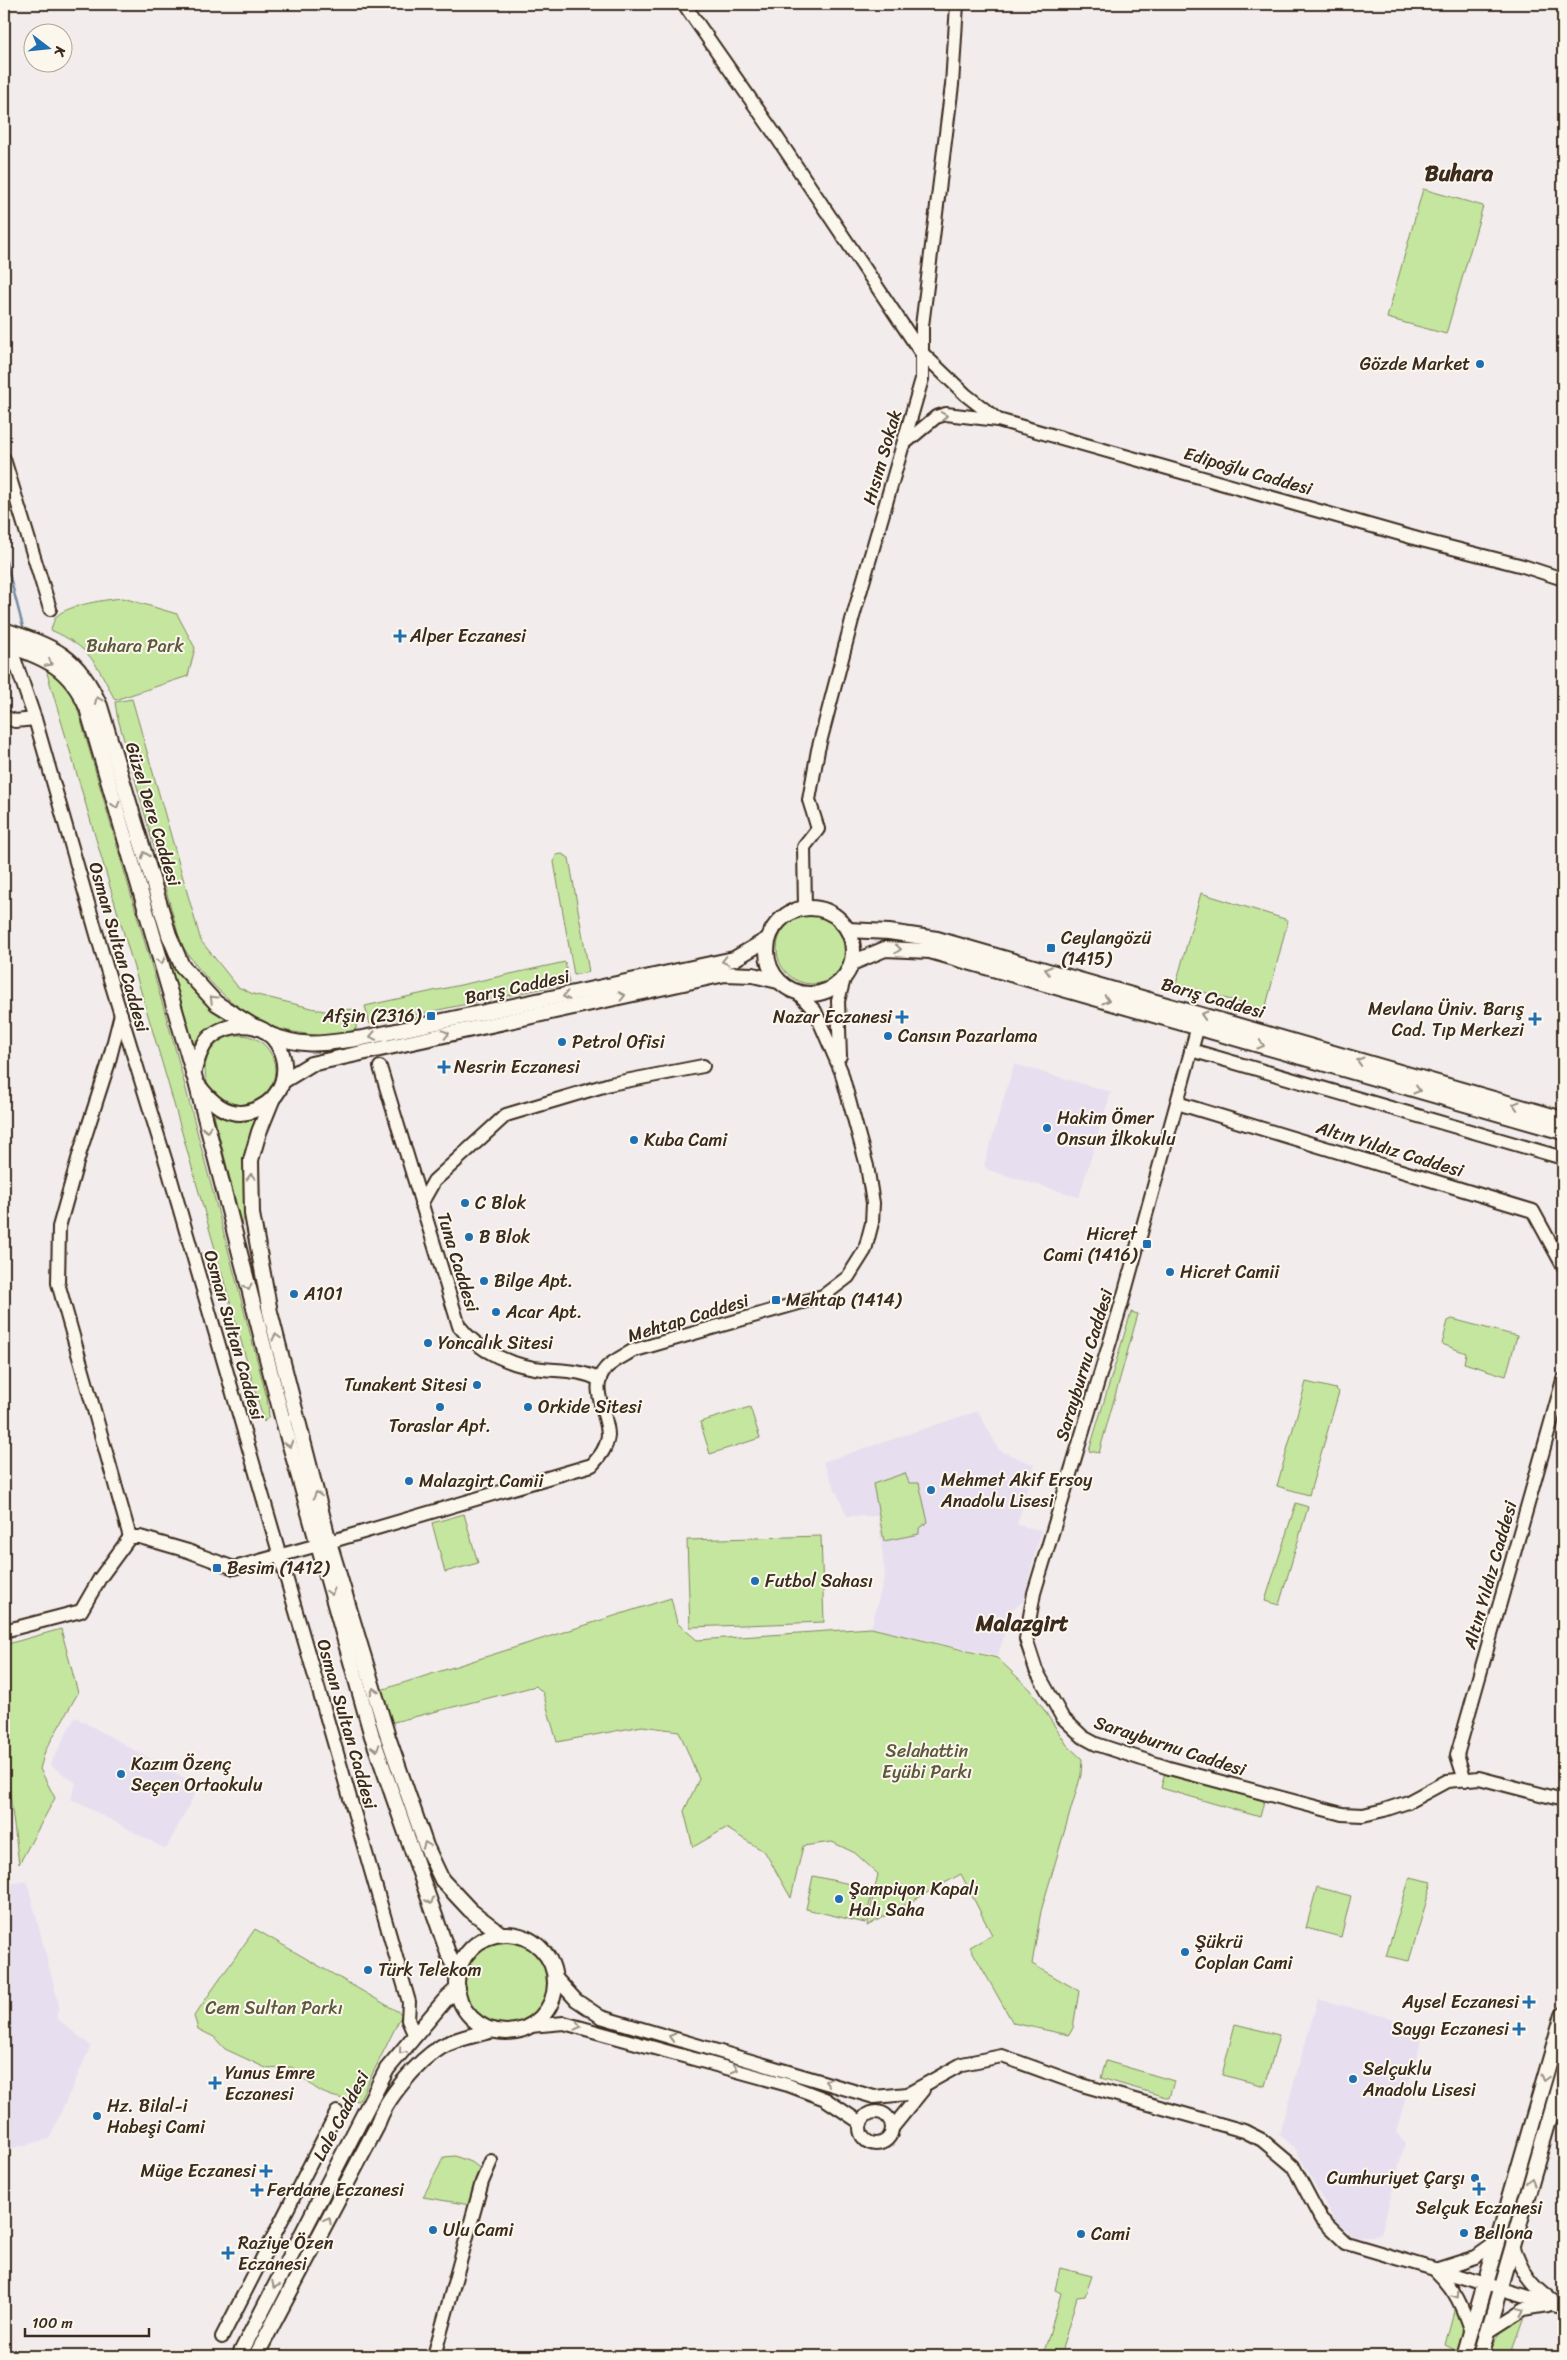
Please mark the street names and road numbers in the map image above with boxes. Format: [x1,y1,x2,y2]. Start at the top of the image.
street label: Hısım Sokak [853,405,911,509]
street label: Edipoğlu Caddesi [1180,437,1317,505]
street label: Güzel Dere Caddesi [116,738,190,891]
street label: Osman Sultan Caddesi [79,858,159,1037]
street label: Barış Caddesi [462,960,573,1014]
street label: Barış Caddesi [1157,968,1270,1028]
street label: Altın Yıldız Caddesi [1311,1111,1469,1187]
street label: Tuna Caddesi [428,1208,489,1317]
street label: Osman Sultan Caddesi [194,1246,274,1425]
street label: Mehtap Caddesi [623,1284,754,1352]
street label: Sarayburnu Caddesi [1046,1284,1123,1445]
street label: Altın Yıldız Caddesi [1453,1496,1527,1654]
street label: Osman Sultan Caddesi [307,1635,387,1814]
street label: Sarayburnu Caddesi [1090,1706,1251,1786]
street label: Lale Caddesi [304,2064,379,2167]

